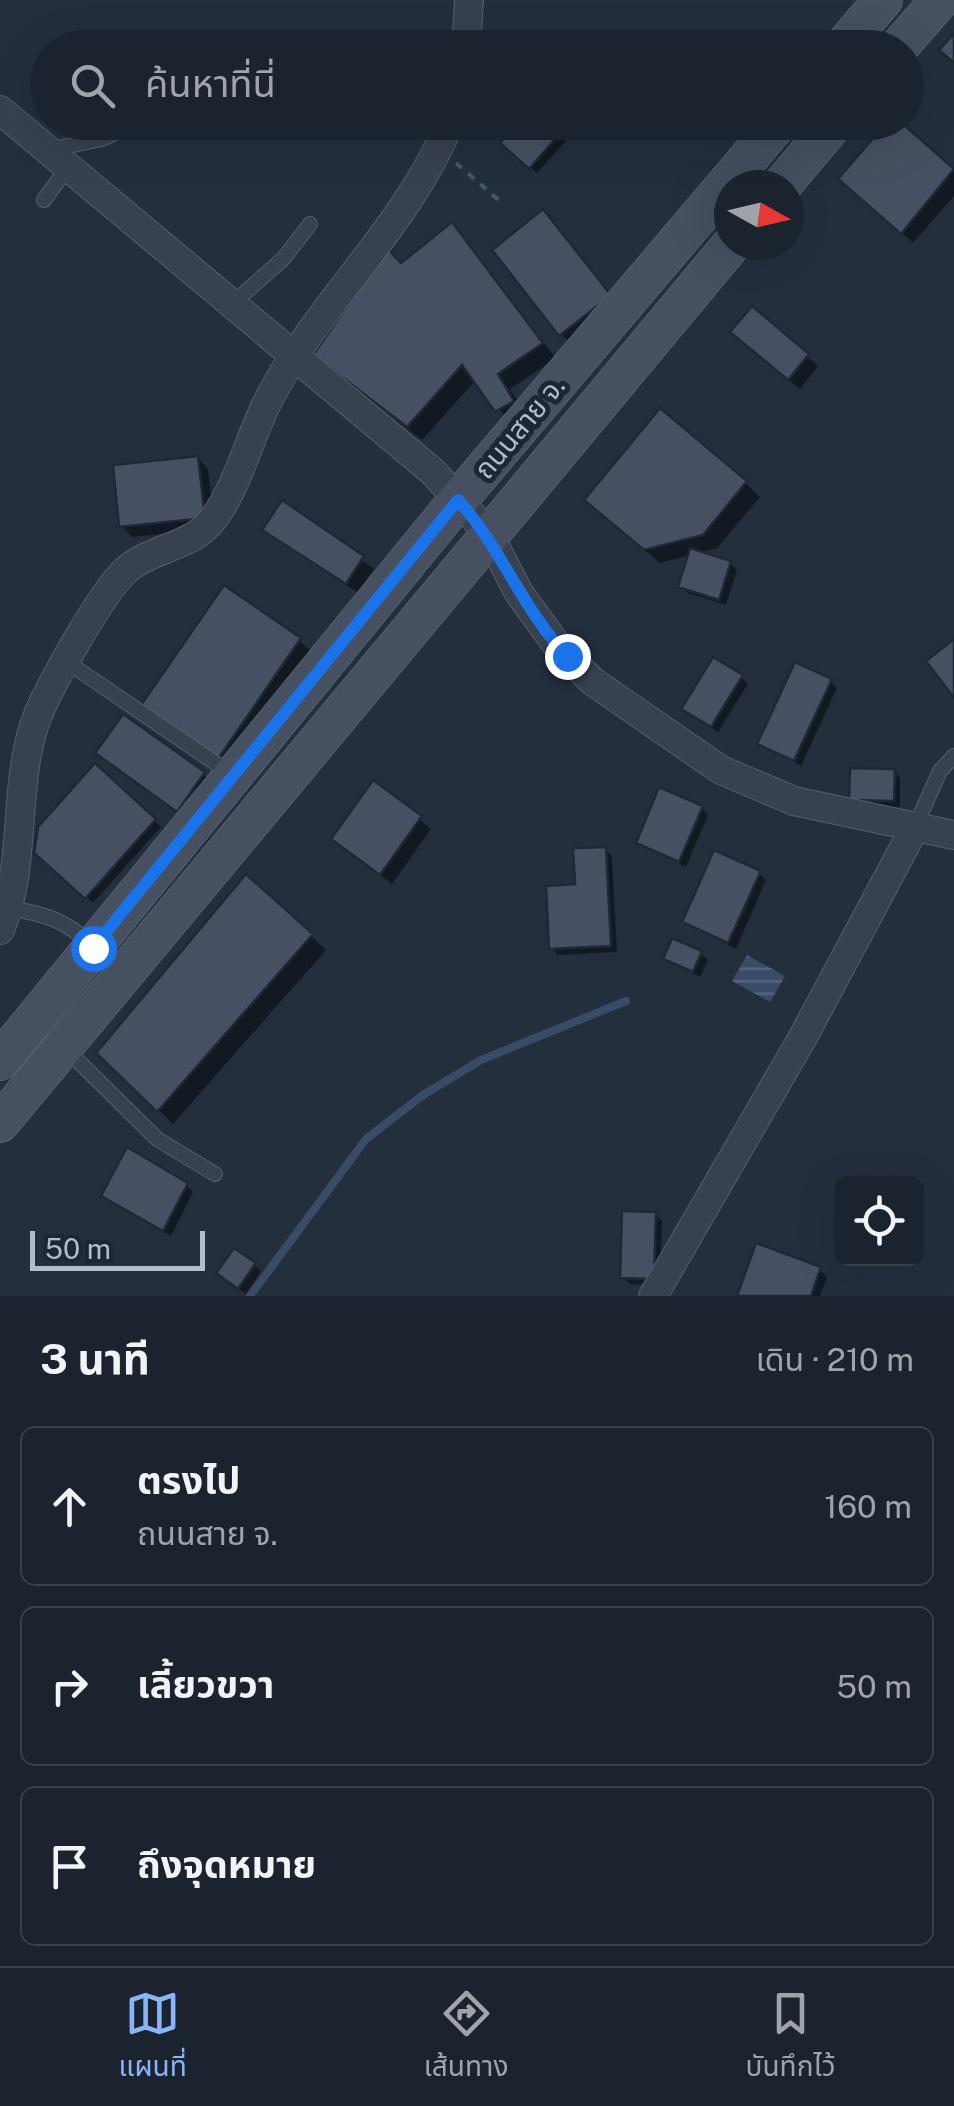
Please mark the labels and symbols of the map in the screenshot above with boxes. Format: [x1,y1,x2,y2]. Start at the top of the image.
north arrow [714,170,804,260]
street label: ถนนสาย จ. [467,369,571,485]
route end [545,634,591,680]
route start [71,926,117,972]
scale bar [30,1226,205,1270]

